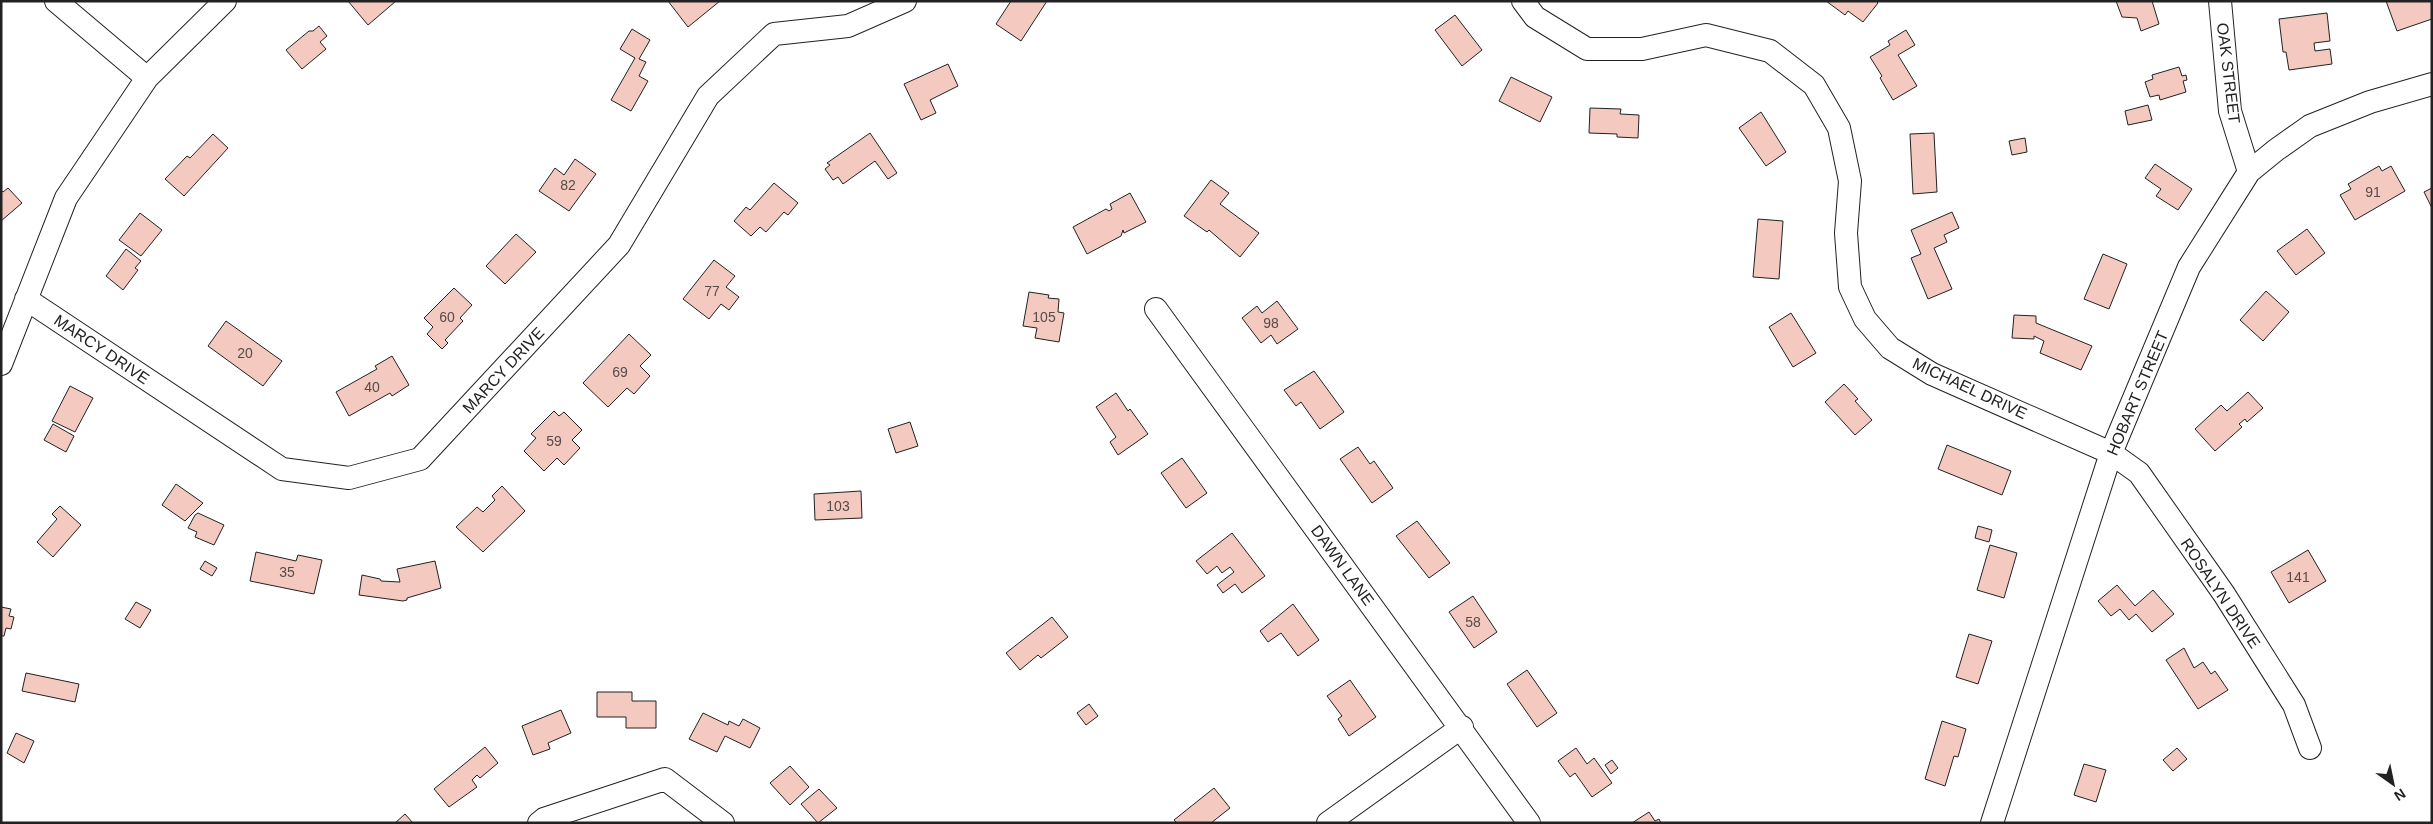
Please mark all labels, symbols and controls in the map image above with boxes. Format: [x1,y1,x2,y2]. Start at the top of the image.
street label: OAK STREET [2214,22,2243,125]
house number: 82 [560,177,576,193]
house number: 91 [2365,184,2381,200]
house number: 77 [704,283,720,299]
house number: 60 [439,309,455,325]
house number: 105 [1032,309,1056,325]
street label: MARCY DRIVE [51,311,152,387]
house number: 98 [1263,315,1279,331]
street label: MARCY DRIVE [459,324,547,417]
street label: HOBART STREET [2104,328,2171,458]
house number: 20 [237,345,253,361]
street label: MICHAEL DRIVE [1910,355,2030,422]
house number: 69 [612,364,628,380]
house number: 40 [364,379,380,395]
house number: 59 [546,433,562,449]
house number: 103 [826,498,850,514]
street label: DAWN LANE [1308,522,1377,609]
street label: ROSALYN DRIVE [2178,535,2264,651]
house number: 35 [279,564,295,580]
house number: 141 [2286,569,2310,585]
house number: 58 [1465,614,1481,630]
north arrow [2368,759,2418,809]
text: N [2391,785,2409,804]

